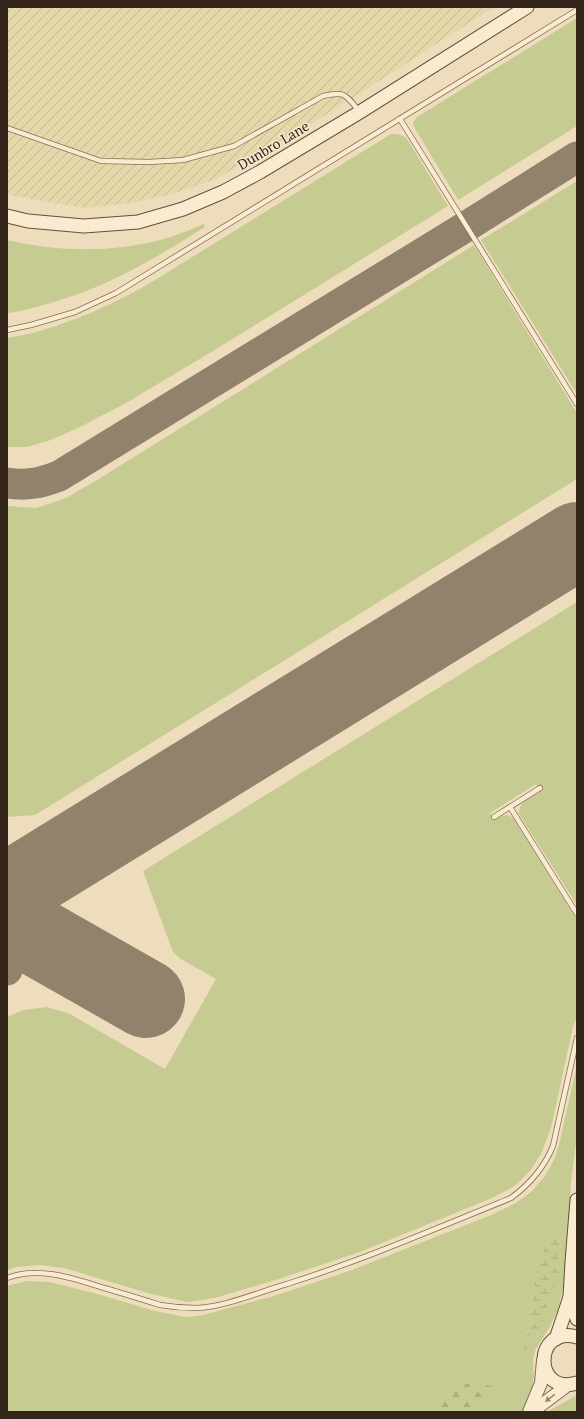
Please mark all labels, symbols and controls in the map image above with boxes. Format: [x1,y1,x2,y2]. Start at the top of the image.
street label: Dunbro Lane [234,116,312,174]
one-way arrow [544,1394,555,1402]

